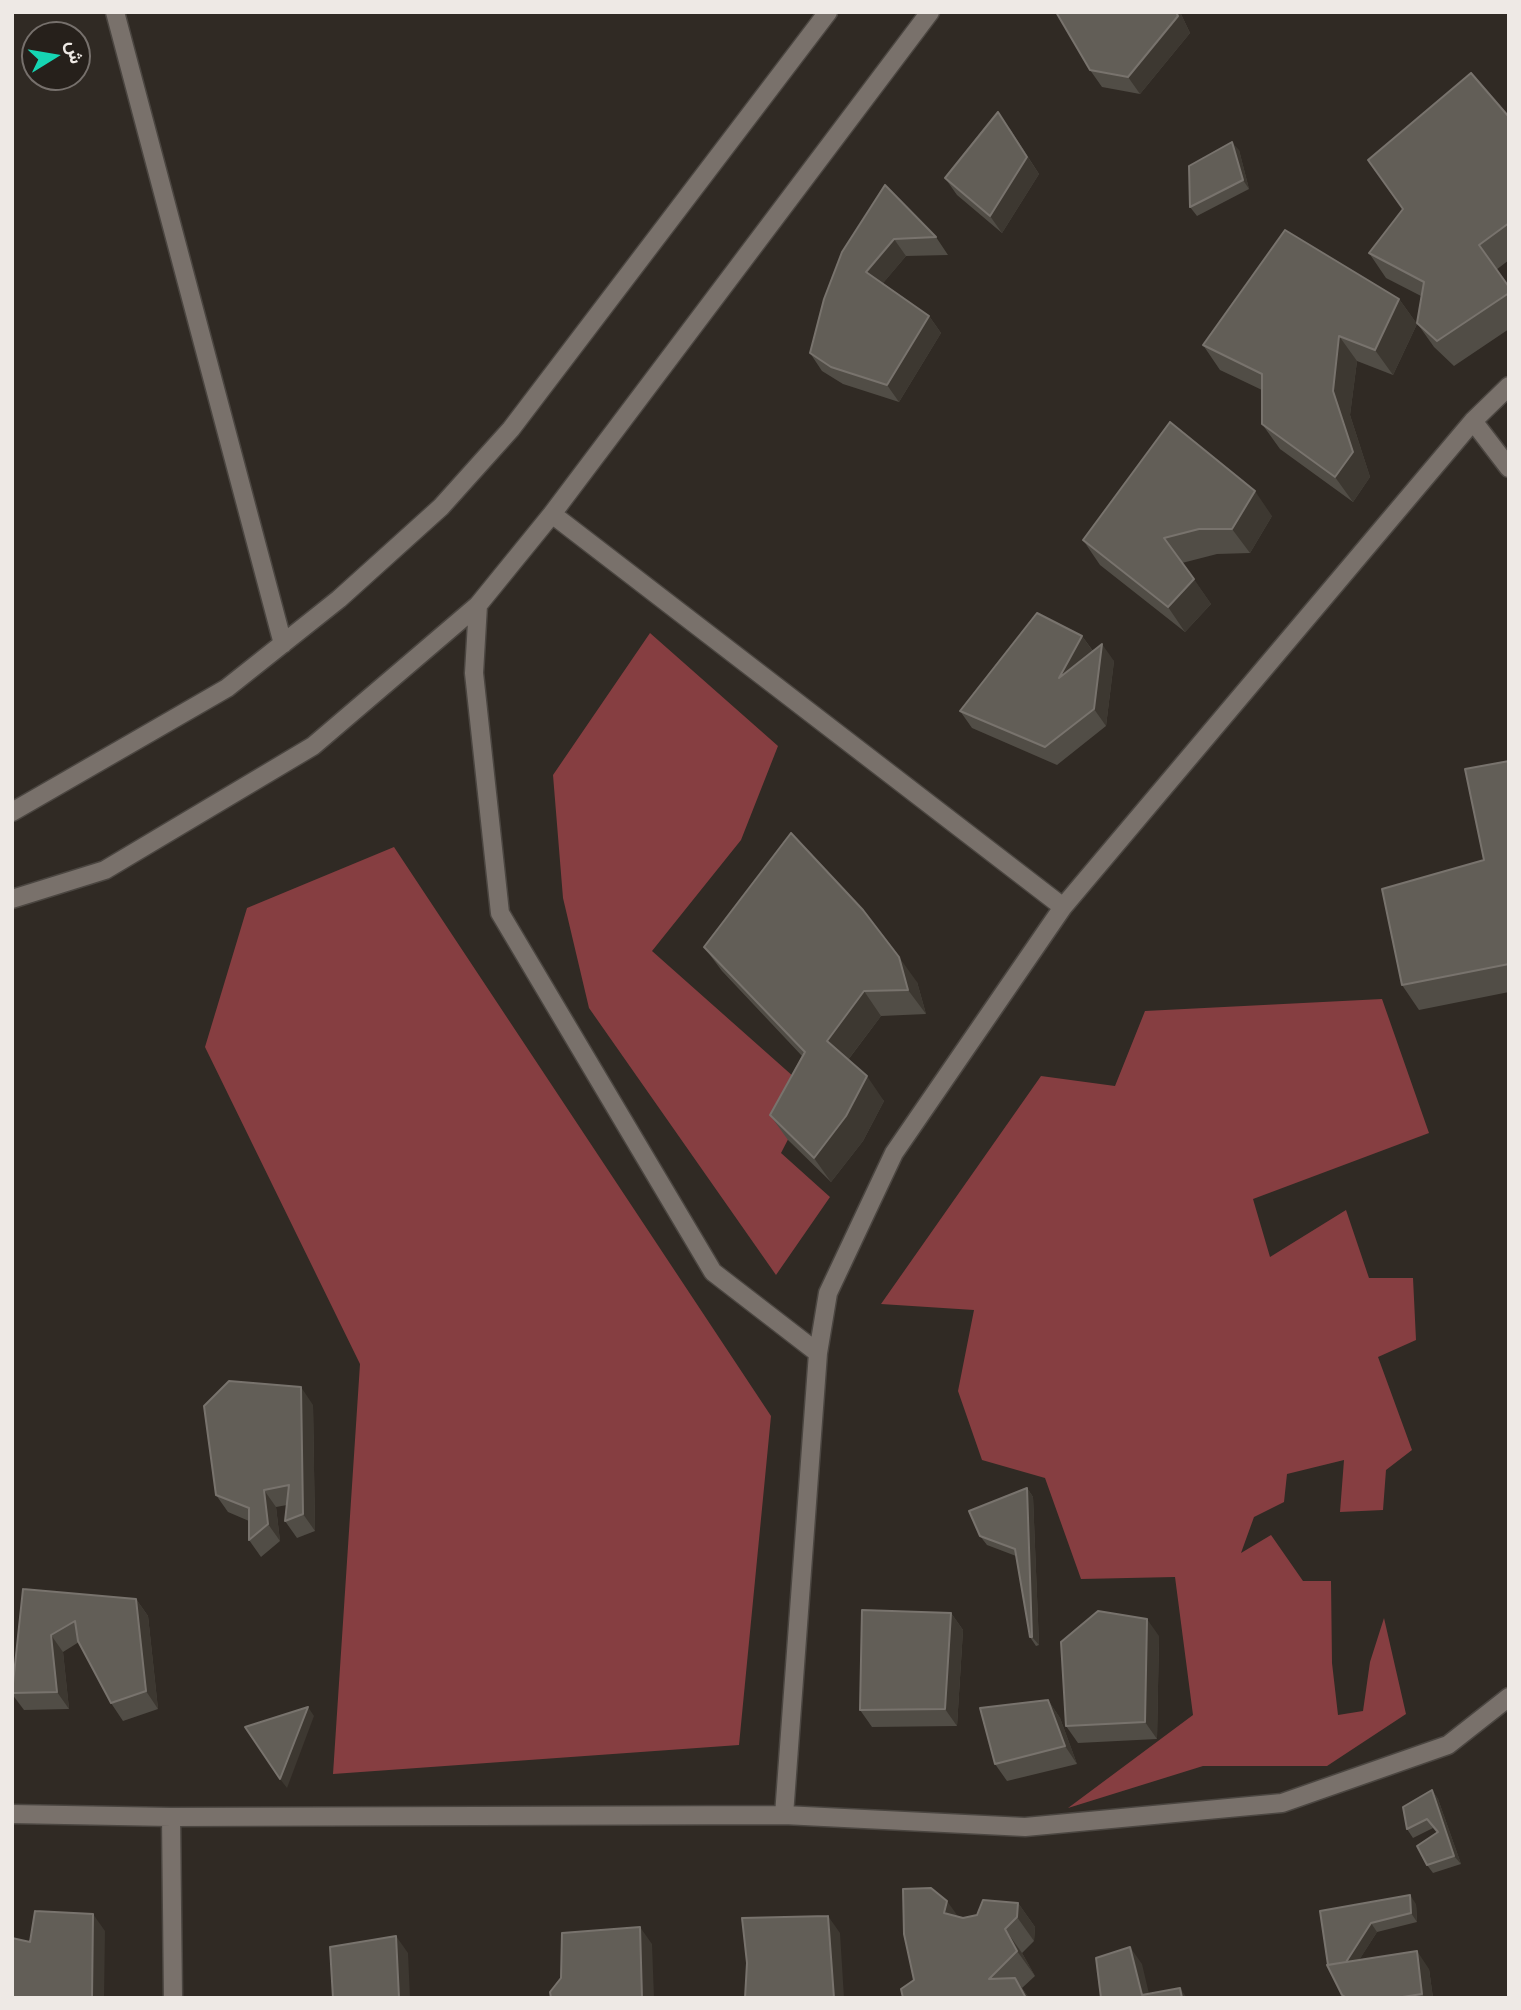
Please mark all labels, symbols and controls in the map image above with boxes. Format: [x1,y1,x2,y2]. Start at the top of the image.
north arrow [21,21,91,91]
text: ش [62,39,88,66]

